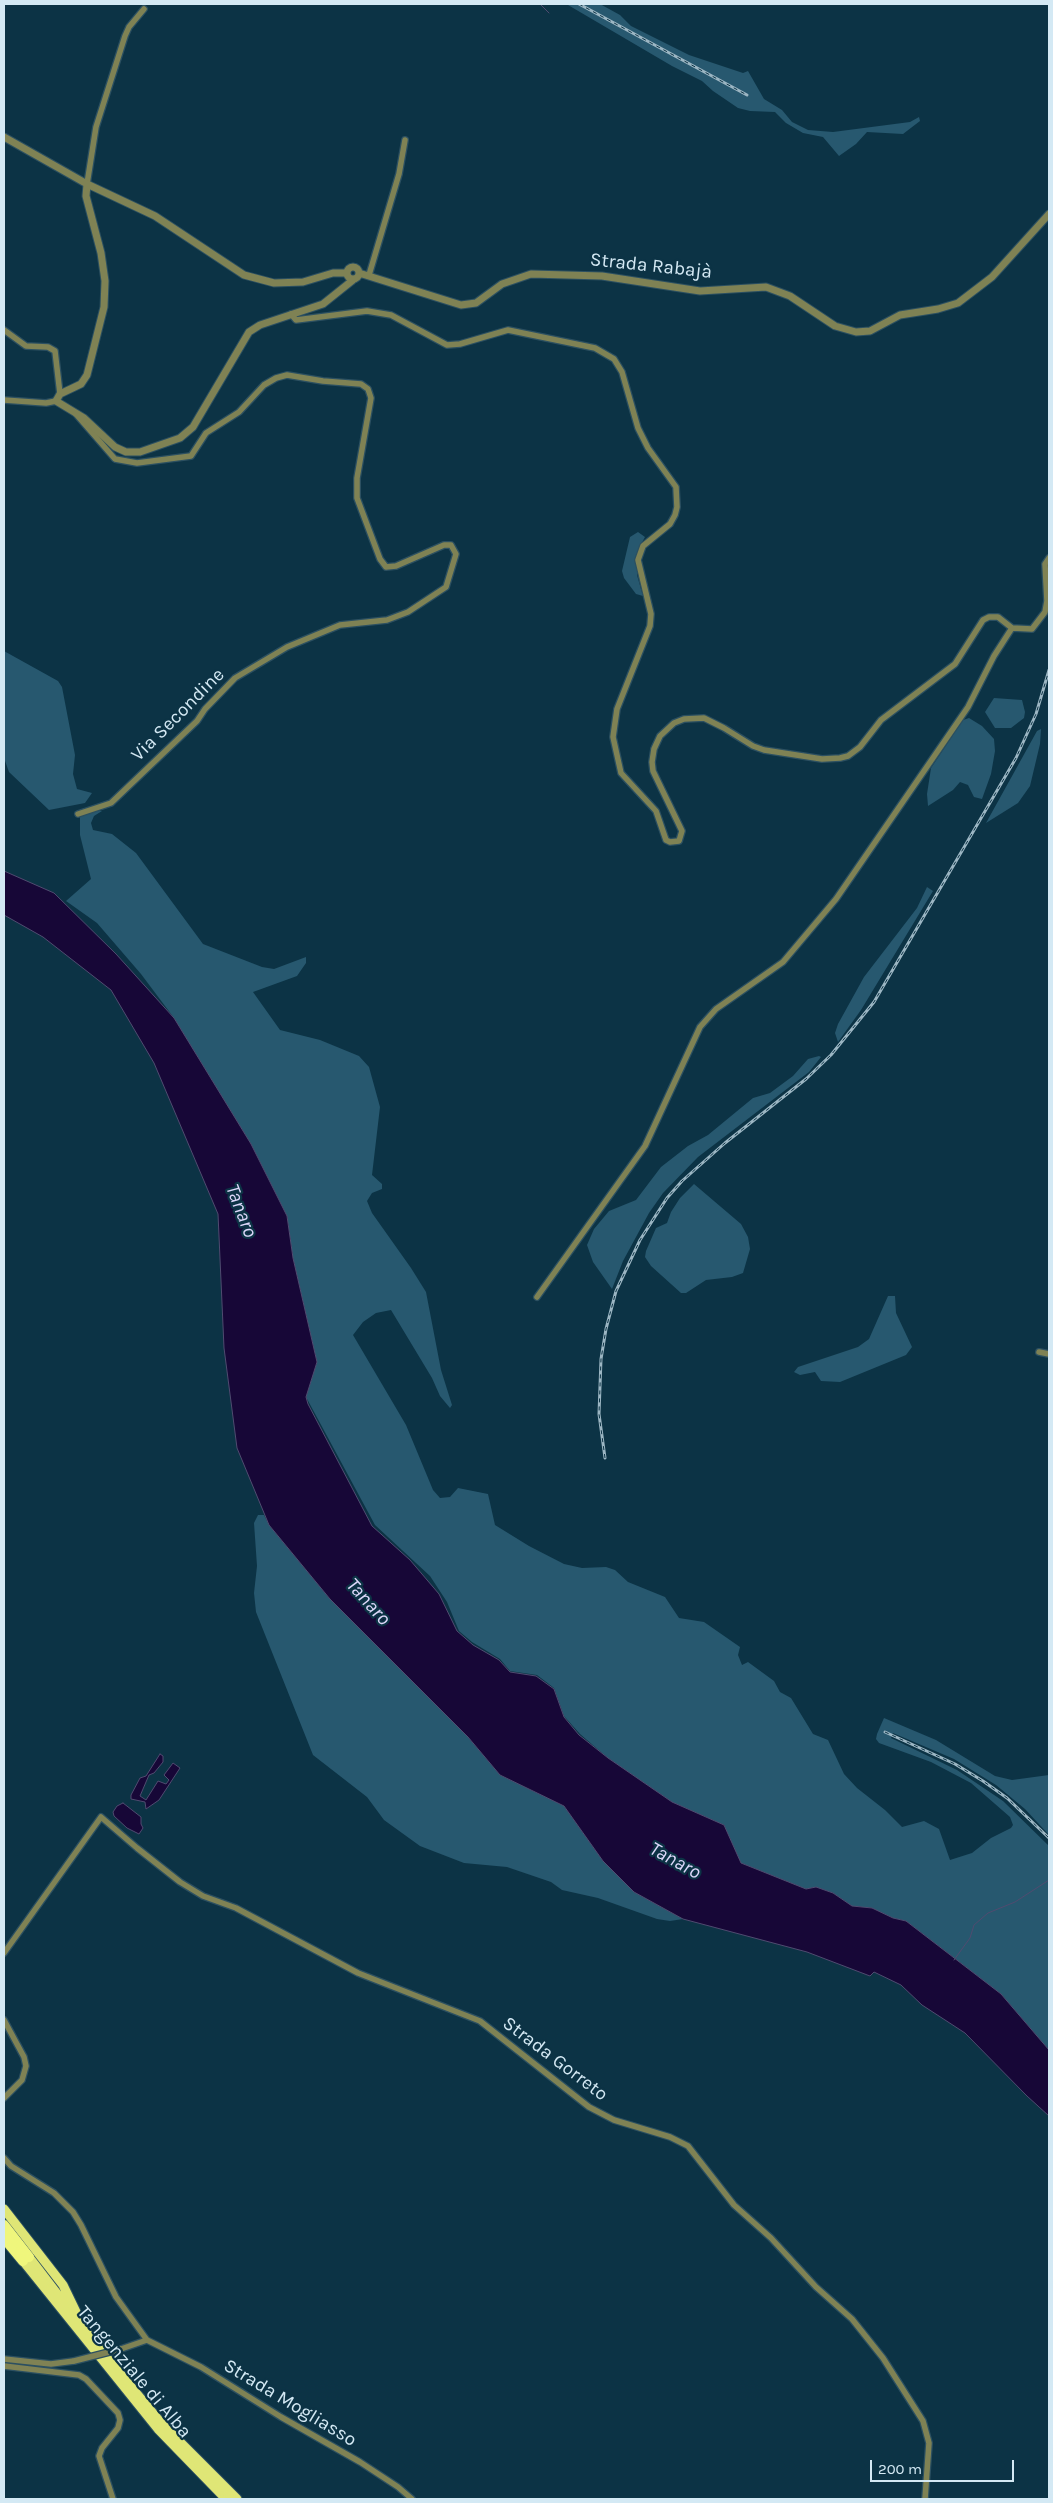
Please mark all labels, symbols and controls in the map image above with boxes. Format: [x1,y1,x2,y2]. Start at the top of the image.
street label: Strada Rabajà [589,248,713,284]
street label: Via Secondine [127,664,229,766]
water label: Tanaro [220,1181,262,1241]
water label: Tanaro [341,1573,395,1631]
water label: Tanaro [645,1837,705,1885]
street label: Strada Gorreto [498,2012,612,2106]
street label: Tangenziale di Alba [72,2301,196,2443]
street label: Strada Mogliasso [219,2354,361,2452]
scale bar [873,2450,1017,2482]
text: 200 m [878,2460,922,2478]

